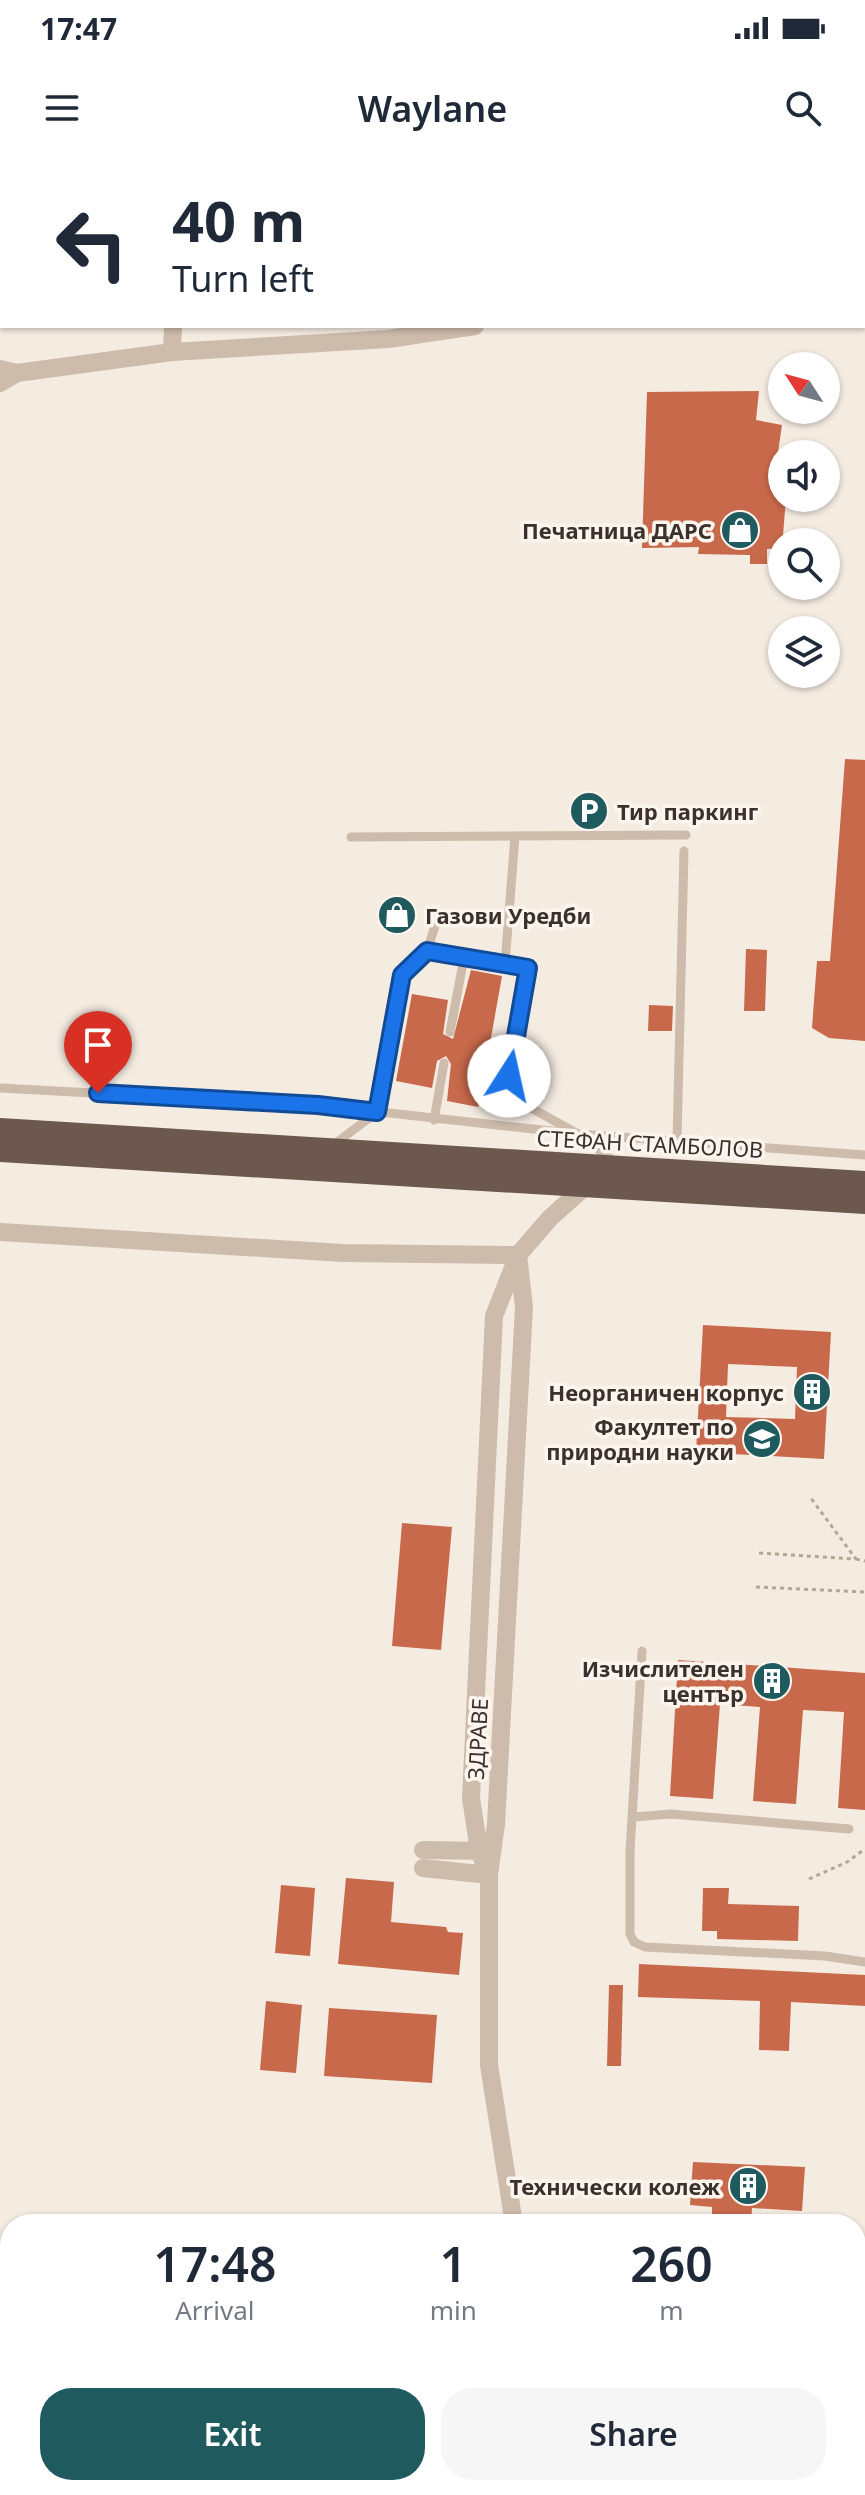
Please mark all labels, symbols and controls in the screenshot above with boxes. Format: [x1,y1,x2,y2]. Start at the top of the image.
text: 17:47 [40,8,117,49]
text: Waylane [358,84,507,133]
icon: menu [40,86,84,130]
icon: search [781,86,825,130]
text: 40 m [172,182,305,258]
icon: left [40,192,144,296]
text: Turn left [172,254,314,303]
north arrow [768,352,840,424]
map controls [768,352,840,688]
button: sound [768,440,840,512]
shop icon: Печатница ДАРС [719,509,761,551]
place label: Печатница ДАРС [522,515,712,545]
button: search [768,528,840,600]
button: layers [768,616,840,688]
parking icon: Тир паркинг [568,790,610,832]
place label: Тир паркинг [617,796,759,826]
shop icon: Газови Уредби [376,894,418,936]
place label: Газови Уредби [425,900,591,930]
pin [64,1011,132,1093]
icon: arrive [76,1023,120,1067]
position arrow [467,1034,551,1118]
street label: СТЕФАН СТАМБОЛОВ [536,1122,764,1164]
building icon: Неорганичен корпус [791,1371,833,1413]
place label: Неорганичен корпус [548,1377,784,1407]
place label: Факултет по природни науки [546,1411,734,1466]
school or university icon: Факултет по природни науки [741,1418,783,1460]
place label: Изчислителен център [582,1653,744,1708]
building icon: Изчислителен център [751,1660,793,1702]
street label: ЗДРАВЕ [460,1698,494,1780]
building icon: Технически колеж [727,2165,769,2207]
place label: Технически колеж [509,2171,720,2201]
text: 17:48 [153,2231,276,2296]
text: 1 [440,2231,467,2296]
text: 260 [630,2231,713,2296]
text: Arrival [175,2292,255,2328]
text: min [430,2292,477,2328]
text: m [659,2292,684,2328]
button: Exit [40,2388,425,2480]
button: Share [441,2388,826,2480]

